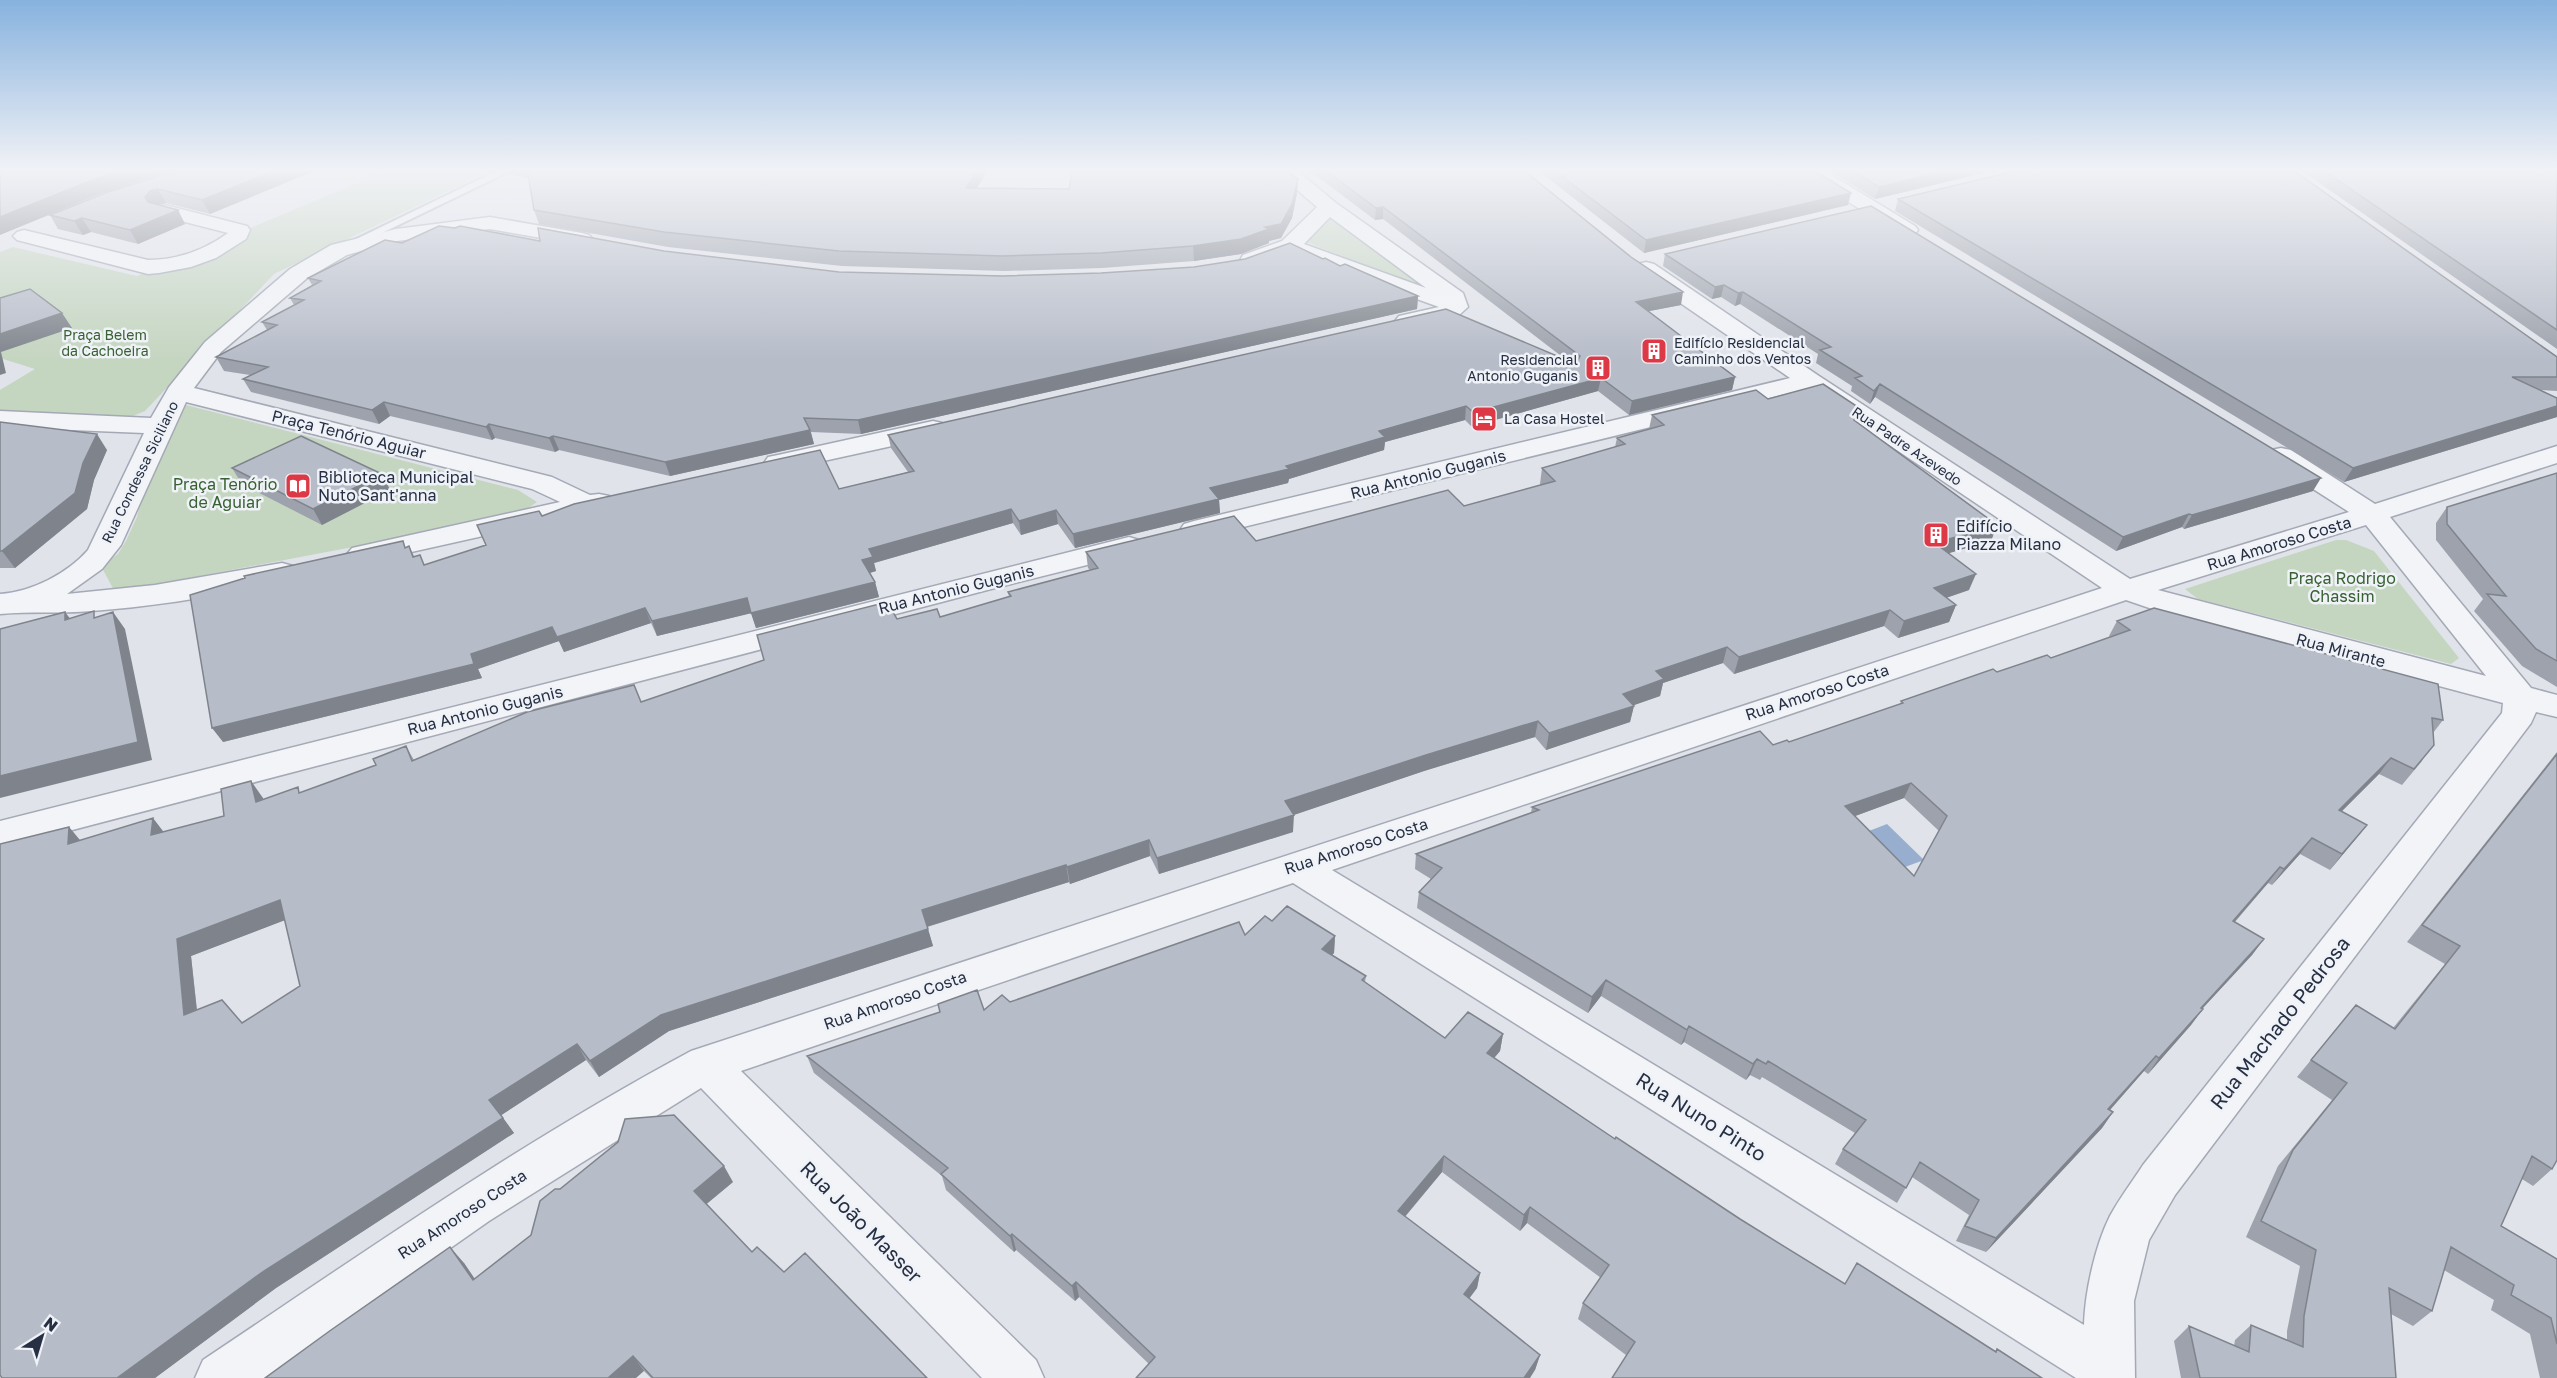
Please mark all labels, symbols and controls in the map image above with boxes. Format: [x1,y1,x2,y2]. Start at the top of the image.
park label: Praça Belem da Cachoeira [61,326,149,359]
place label: Edifício Residencial Caminho dos Ventos [1674,334,1811,367]
building icon: Edifício Residencial Caminho dos Ventos [1639,336,1669,366]
place label: Residencial Antonio Guganis [1467,351,1578,384]
building icon: Residencial Antonio Guganis [1583,353,1613,383]
street label: Rua Condessa Siciliano [98,398,181,546]
street label: Rua Padre Azevedo [1849,403,1965,489]
hotel icon: La Casa Hostel [1469,404,1499,434]
street label: Praça Tenório Aguiar [270,405,428,463]
place label: La Casa Hostel [1504,410,1604,427]
street label: Rua Antonio Guganis [1348,445,1508,503]
place label: Biblioteca Municipal Nuto Sant'anna [318,467,474,505]
library icon: Biblioteca Municipal Nuto Sant'anna [283,471,313,501]
park label: Praça Tenório de Aguiar [173,474,277,512]
street label: Rua Amoroso Costa [2204,512,2354,574]
place label: Edifício Piazza Milano [1956,516,2061,554]
building icon: Edifício Piazza Milano [1921,520,1951,550]
street label: Rua Antonio Guganis [876,560,1036,618]
park label: Praça Rodrigo Chassim [2288,568,2396,606]
street label: Rua Mirante [2294,628,2388,672]
street label: Rua Amoroso Costa [1743,659,1891,725]
street label: Rua Antonio Guganis [405,681,565,739]
street label: Rua Amoroso Costa [1282,813,1430,879]
street label: Rua Machado Pedrosa [2204,931,2354,1113]
street label: Rua Amoroso Costa [821,966,969,1034]
street label: Rua Nuno Pinto [1632,1067,1771,1166]
street label: Rua João Masser [796,1155,928,1287]
street label: Rua Amoroso Costa [394,1165,530,1263]
north arrow [12,1306,72,1366]
text: N [40,1312,62,1336]

